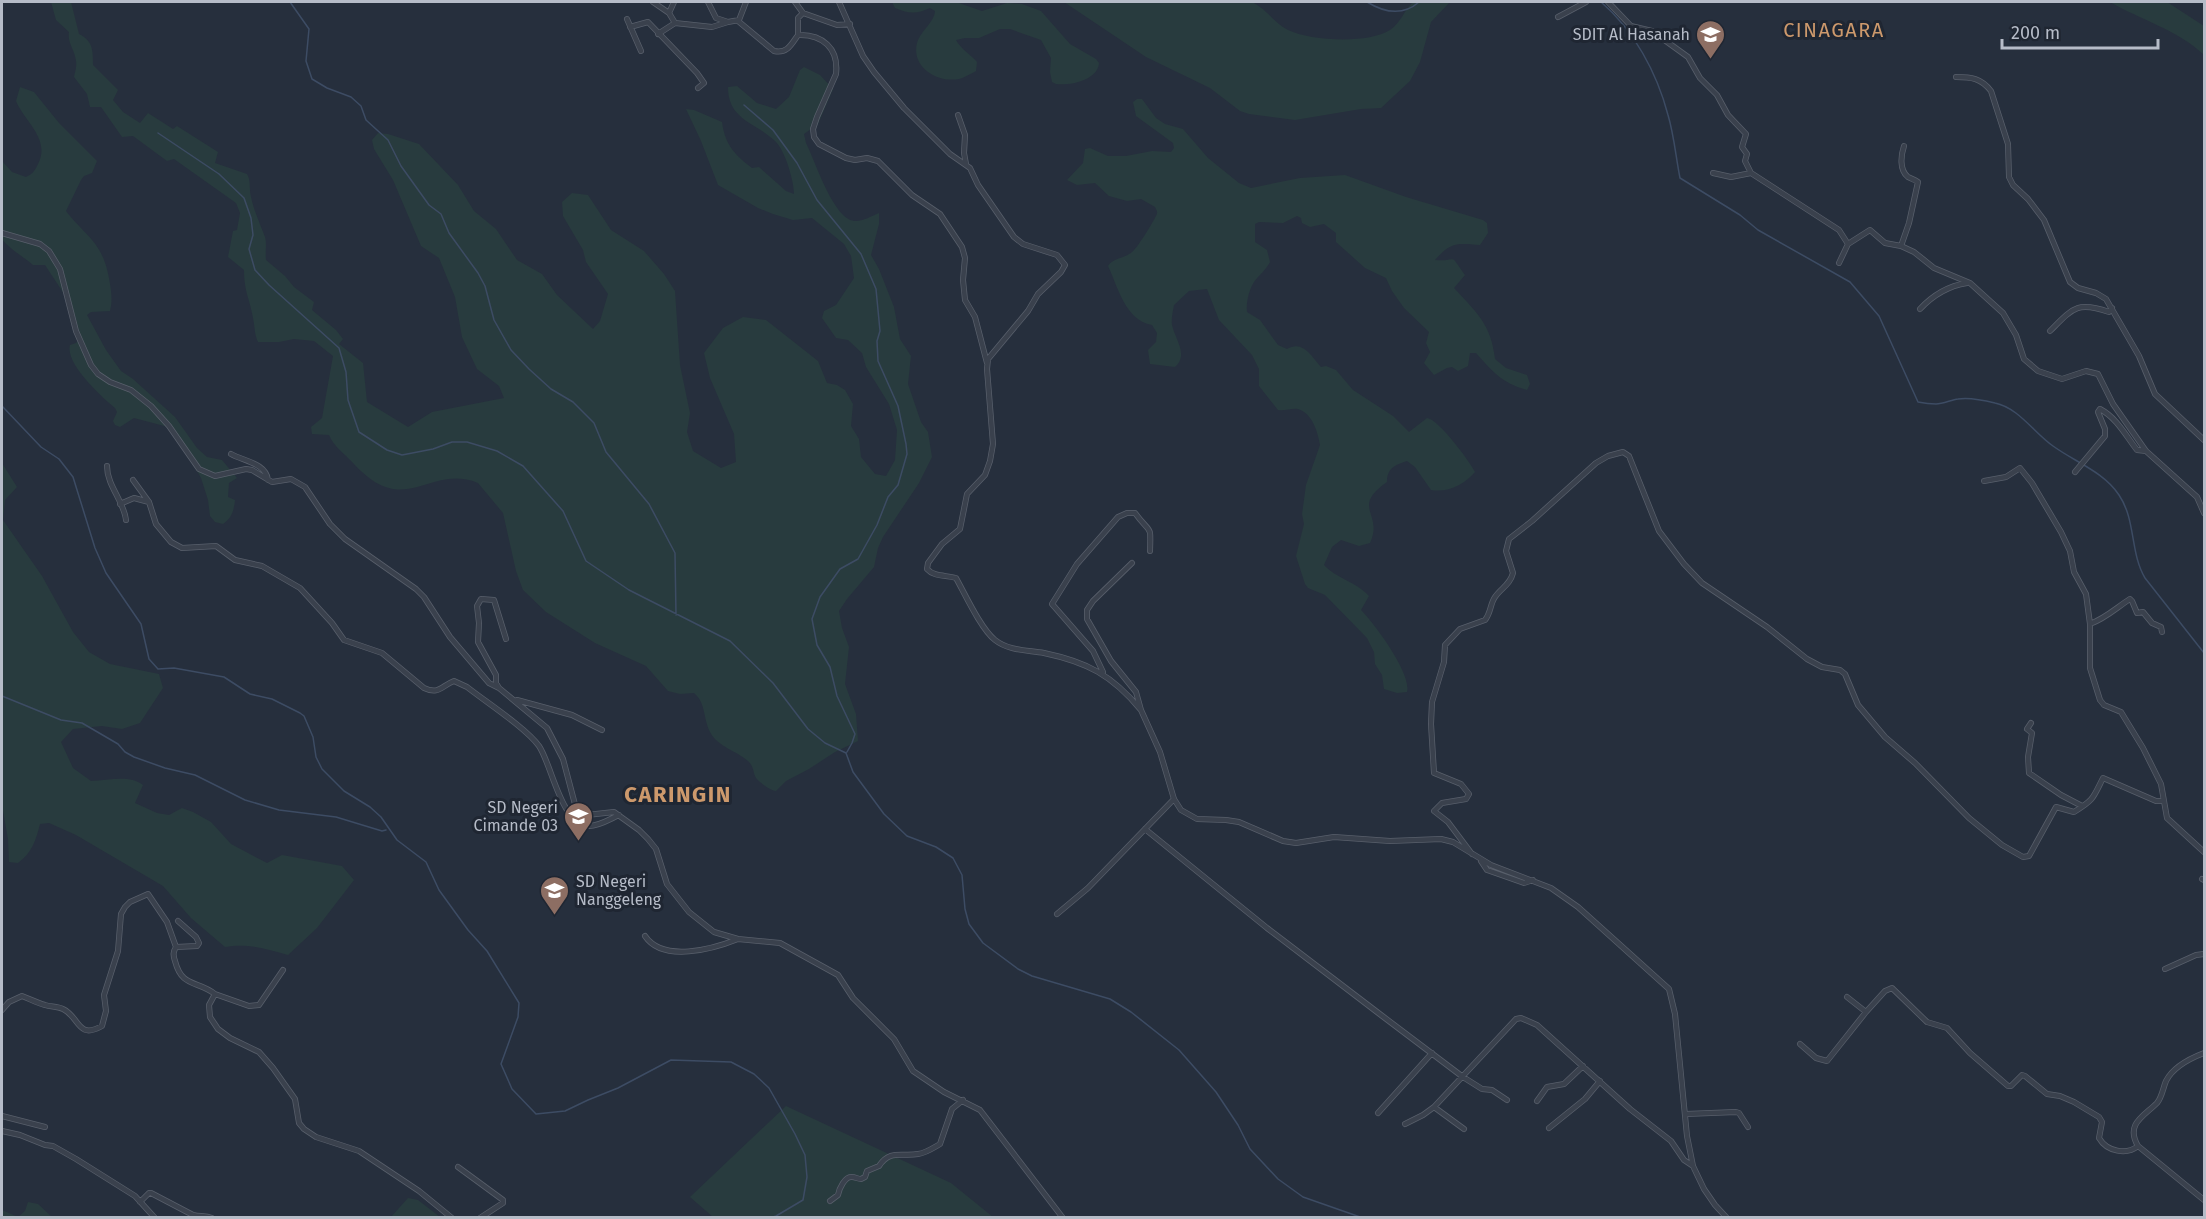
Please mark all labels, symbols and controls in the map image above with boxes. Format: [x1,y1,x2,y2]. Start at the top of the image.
scale bar [2002,12,2158,50]
school or university icon: SDIT Al Hasanah [1695,18,1727,60]
district label: CINAGARA [1783,18,1885,42]
text: 200 m [2011,22,2060,44]
place label: SDIT Al Hasanah [1573,25,1690,44]
district label: CARINGIN [624,781,732,808]
place label: SD Negeri Cimande 03 [473,798,558,835]
school or university icon: SD Negeri Cimande 03 [563,800,595,842]
place label: SD Negeri Nanggeleng [576,872,662,909]
school or university icon: SD Negeri Nanggeleng [539,874,571,916]

